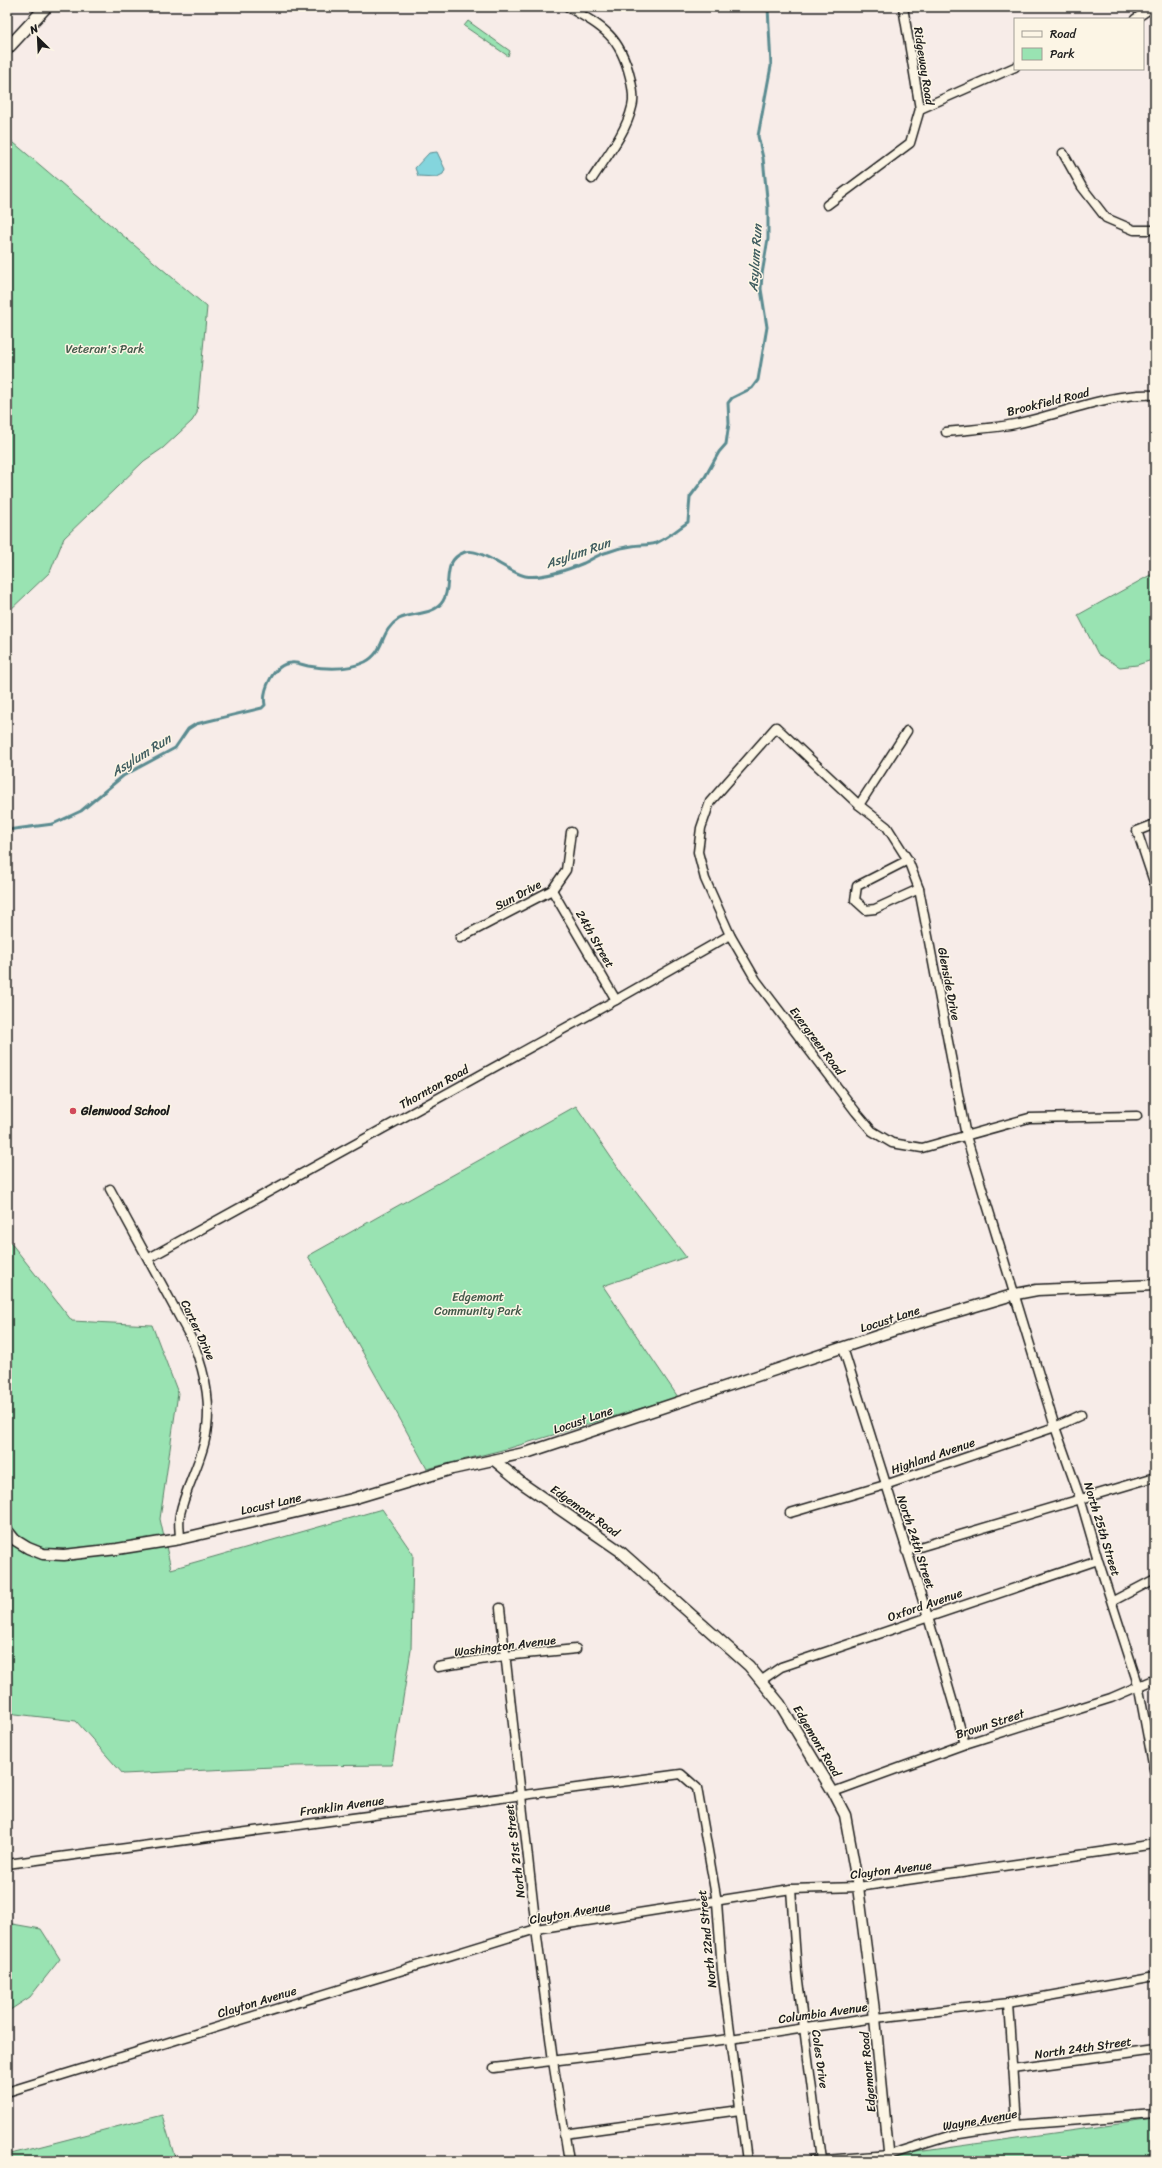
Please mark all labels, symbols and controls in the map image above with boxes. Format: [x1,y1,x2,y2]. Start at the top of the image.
north arrow [18,18,58,58]
legend [1014,18,1144,70]
text: N [26,19,42,40]
text: Road [1050,23,1077,45]
street label: Ridgeway Road [907,25,941,107]
text: Park [1050,43,1075,65]
water label: Asylum Run [741,222,769,293]
park label: Veteran's Park [66,338,144,360]
street label: Brookfield Road [1004,381,1092,423]
water label: Asylum Run [542,531,615,575]
water label: Asylum Run [106,726,177,783]
street label: Sun Drive [491,873,546,917]
street label: 24th Street [569,906,621,972]
street label: Glenside Drive [931,946,967,1022]
street label: Evergreen Road [784,1002,851,1081]
street label: Thornton Road [395,1058,474,1115]
place label: Glenwood School [80,1100,170,1122]
marker: Glenwood School [68,1106,78,1116]
park label: Edgemont Community Park [434,1286,522,1322]
street label: Carter Drive [174,1296,222,1364]
street label: Locust Lane [857,1299,923,1339]
street label: Locust Lane [550,1400,616,1440]
street label: Highland Avenue [888,1431,978,1481]
street label: Edgemont Road [546,1479,625,1544]
street label: North 25th Street [1077,1479,1127,1579]
street label: Locust Lane [238,1486,304,1522]
street label: North 24th Street [890,1492,942,1592]
street label: Oxford Avenue [884,1582,966,1628]
street label: Washington Avenue [453,1629,557,1663]
street label: Edgemont Road [787,1701,848,1782]
street label: Brown Street [953,1702,1028,1745]
street label: Franklin Avenue [298,1789,386,1823]
street label: North 21st Street [498,1803,532,1899]
street label: Clayton Avenue [849,1854,933,1886]
street label: North 22nd Street [691,1889,723,1989]
street label: Clayton Avenue [528,1895,612,1931]
street label: Clayton Avenue [215,1979,299,2025]
street label: Columbia Avenue [777,1996,869,2030]
street label: Coles Drive [805,2028,835,2090]
street label: Edgemont Road [853,2030,882,2113]
street label: North 24th Street [1033,2030,1133,2066]
street label: Wayne Avenue [941,2103,1019,2137]

